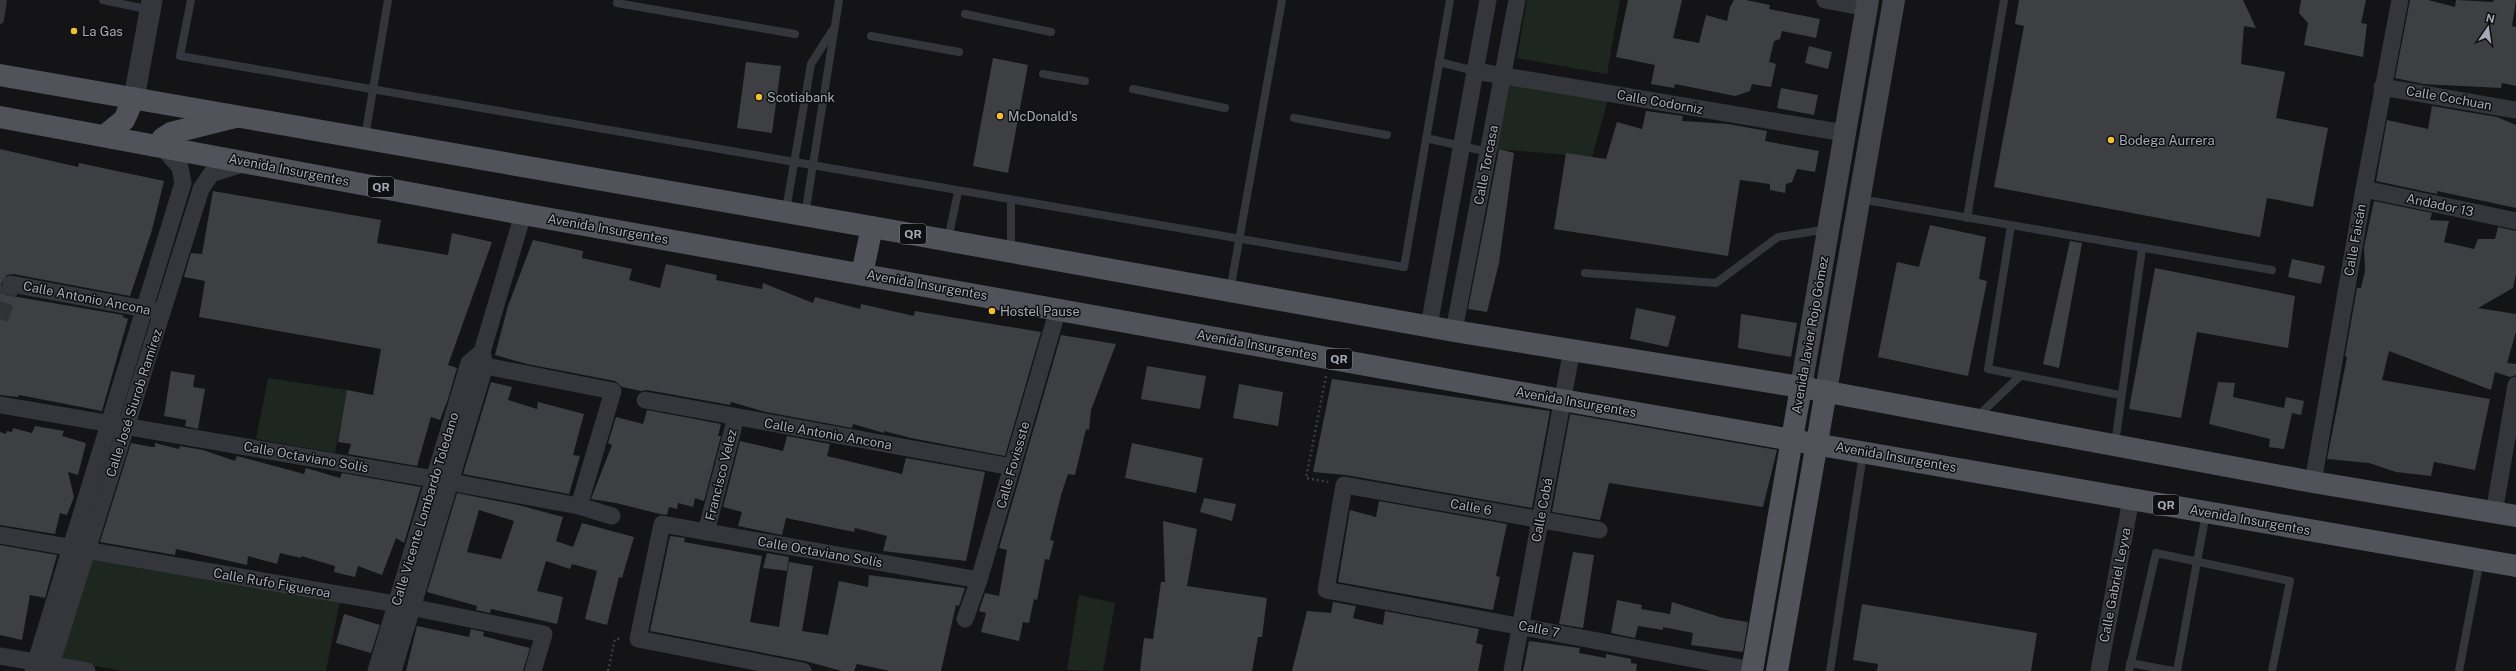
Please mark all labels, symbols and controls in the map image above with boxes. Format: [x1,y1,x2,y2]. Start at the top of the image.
north arrow [2468,8,2508,48]
text: N [2485,11,2496,25]
place label: La Gas [82,24,123,39]
marker: La Gas [69,26,79,36]
street label: Calle Cochuan [2405,83,2493,113]
street label: Calle Codorniz [1616,87,1704,117]
place label: Scotiabank [767,90,835,105]
marker: Scotiabank [754,92,764,102]
place label: McDonald's [1008,109,1078,124]
marker: McDonald's [995,111,1005,121]
street label: Calle Torcasa [1471,124,1501,206]
place label: Bodega Aurrera [2119,133,2215,148]
marker: Bodega Aurrera [2106,135,2116,145]
street label: Avenida Insurgentes [227,151,351,189]
road number: QR [368,177,394,197]
street label: Andador 13 [2405,191,2475,219]
street label: Calle Faisán [2341,203,2369,277]
street label: Avenida Insurgentes [546,211,670,247]
road number: QR [900,224,926,244]
street label: Avenida Javier Rojo Gómez [1789,255,1831,415]
street label: Avenida Insurgentes [865,267,989,303]
street label: Calle Antonio Ancona [22,278,152,318]
place label: Hostel Pause [1000,304,1080,319]
marker: Hostel Pause [987,306,997,316]
street label: Calle José Siurob Ramírez [103,327,165,479]
street label: Avenida Insurgentes [1195,327,1319,363]
road number: QR [1326,349,1352,369]
street label: Avenida Insurgentes [1514,384,1638,420]
street label: Calle Vicente Lombardo Toledano [388,411,462,607]
street label: Calle Antonio Ancona [763,415,893,453]
street label: Calle Fovissste [993,420,1033,510]
street label: Francisco Velez [702,428,740,522]
street label: Calle Octaviano Solís [242,439,370,475]
street label: Avenida Insurgentes [1834,439,1958,475]
street label: Calle Cobá [1528,477,1556,543]
road number: QR [2153,495,2179,515]
street label: Calle 6 [1449,496,1493,518]
street label: Avenida Insurgentes [2188,502,2312,538]
street label: Calle Gabriel Leyva [2097,526,2133,644]
street label: Calle Octaviano Solís [756,534,884,570]
street label: Calle Rufo Figueroa [212,565,332,601]
street label: Calle 7 [1517,618,1561,640]

